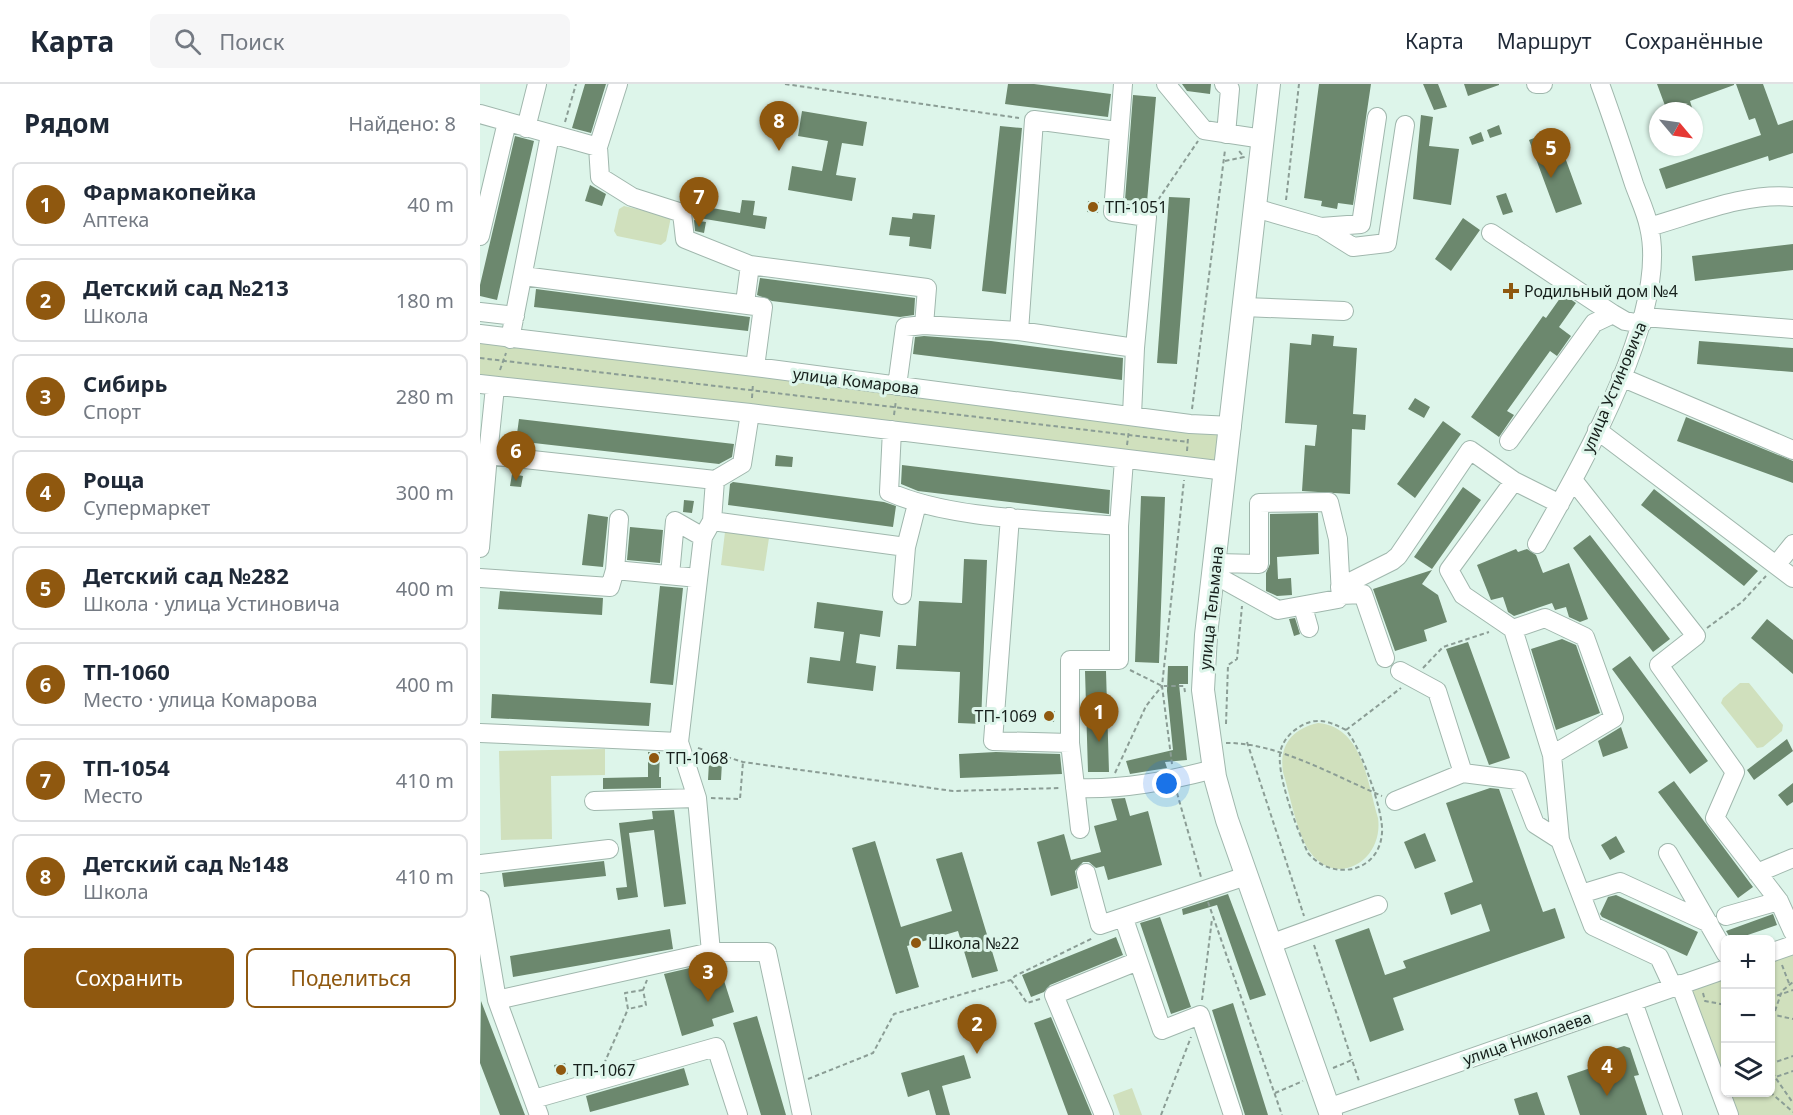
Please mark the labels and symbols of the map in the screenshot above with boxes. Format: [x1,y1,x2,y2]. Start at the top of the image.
pin: 8 [760,101,798,151]
north arrow [1649,102,1703,156]
pin: 5 [1532,128,1570,178]
pin: 7 [680,178,718,227]
place label: ТП-1051 [1105,196,1167,218]
marker: ТП-1051 [1086,200,1100,214]
place label: Родильный дом №4 [1524,280,1678,302]
marker: Родильный дом №4 [1502,282,1520,300]
street label: улица Устиновича [1576,318,1652,456]
street label: улица Комарова [792,362,920,400]
pin: 6 [496,432,536,481]
street label: улица Тельмана [1194,545,1228,671]
pin: 1 [1080,692,1118,742]
place label: ТП-1069 [975,705,1037,727]
marker: ТП-1069 [1042,709,1056,723]
place label: ТП-1068 [666,747,728,769]
marker: ТП-1068 [647,751,661,765]
your location [1152,769,1181,798]
place label: Школа №22 [928,932,1019,954]
marker: Школа №22 [909,936,923,950]
pin: 3 [688,952,728,1002]
pin: 2 [958,1004,996,1054]
street label: улица Николаева [1460,1006,1594,1070]
pin: 4 [1588,1046,1626,1096]
place label: ТП-1067 [573,1059,635,1081]
marker: ТП-1067 [554,1063,568,1077]

